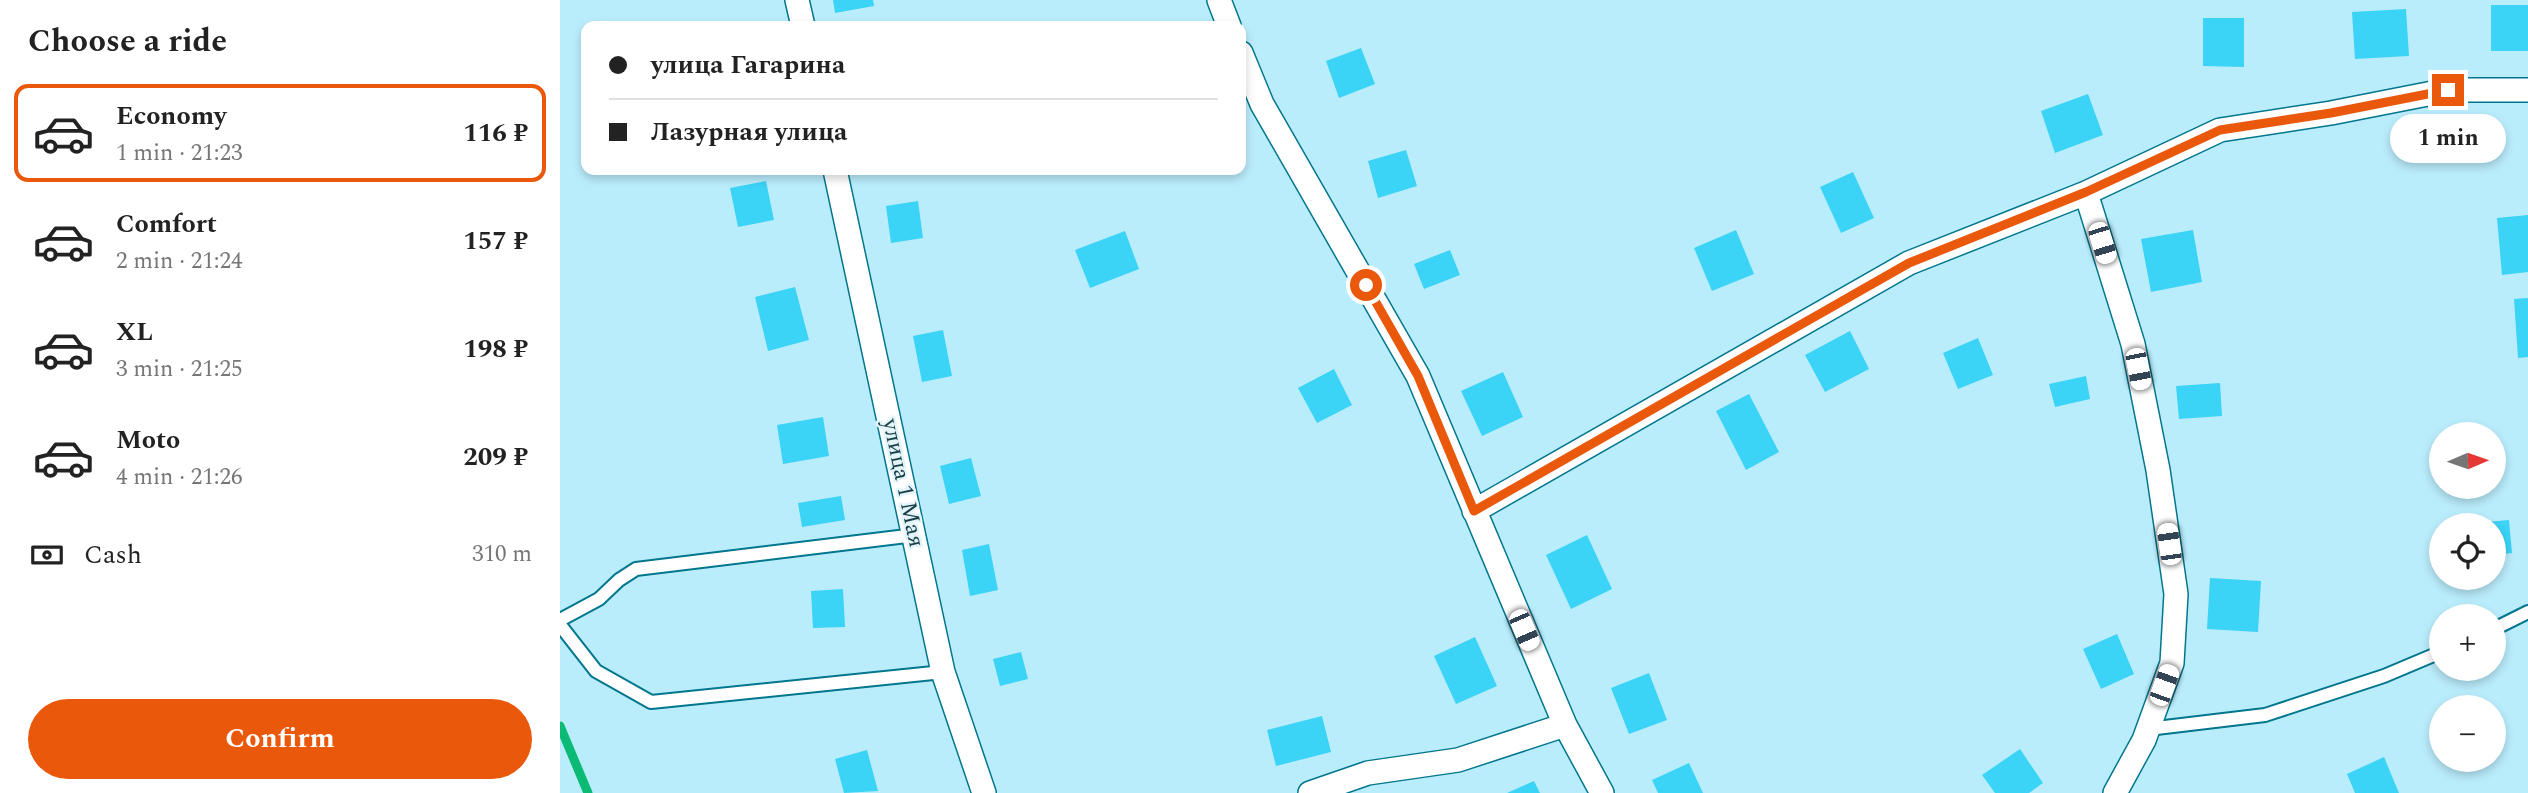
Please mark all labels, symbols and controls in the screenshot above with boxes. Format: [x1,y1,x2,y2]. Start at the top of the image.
text: Choose a ride [28,17,227,66]
text: улица Гагарина [651,45,845,85]
route end [2432,74,2464,106]
text: Economy [116,96,226,136]
icon: car [32,102,95,165]
text: Лазурная улица [651,112,847,152]
text: 116 ₽ [463,113,528,153]
callout: 1 min [2390,114,2506,164]
text: 1 min [2417,121,2479,156]
text: 1 min · 21:23 [116,136,243,171]
text: Comfort [116,204,217,244]
icon: car [32,210,95,273]
car [2086,220,2119,266]
text: 157 ₽ [463,221,528,261]
text: 2 min · 21:24 [116,244,243,279]
route start [1350,269,1382,301]
text: XL [116,312,153,352]
icon: car [32,318,95,381]
text: 198 ₽ [463,329,528,369]
car [2124,346,2153,392]
text: 3 min · 21:25 [116,352,243,387]
street label: улица 1 Мая [872,415,934,551]
text: Moto [116,420,180,460]
north arrow [2429,422,2506,499]
map controls [2429,422,2506,772]
icon: car [32,426,95,489]
text: 209 ₽ [463,437,528,477]
text: 4 min · 21:26 [116,460,243,495]
button: locate [2429,513,2506,590]
car [2156,522,2183,566]
text: Cash [84,535,142,575]
icon: cash [28,536,66,574]
text: 310 m [472,537,532,572]
button: + [2429,604,2506,681]
car [1507,607,1542,653]
car [2147,662,2182,708]
button: − [2429,695,2506,772]
button: Confirm [28,699,532,779]

